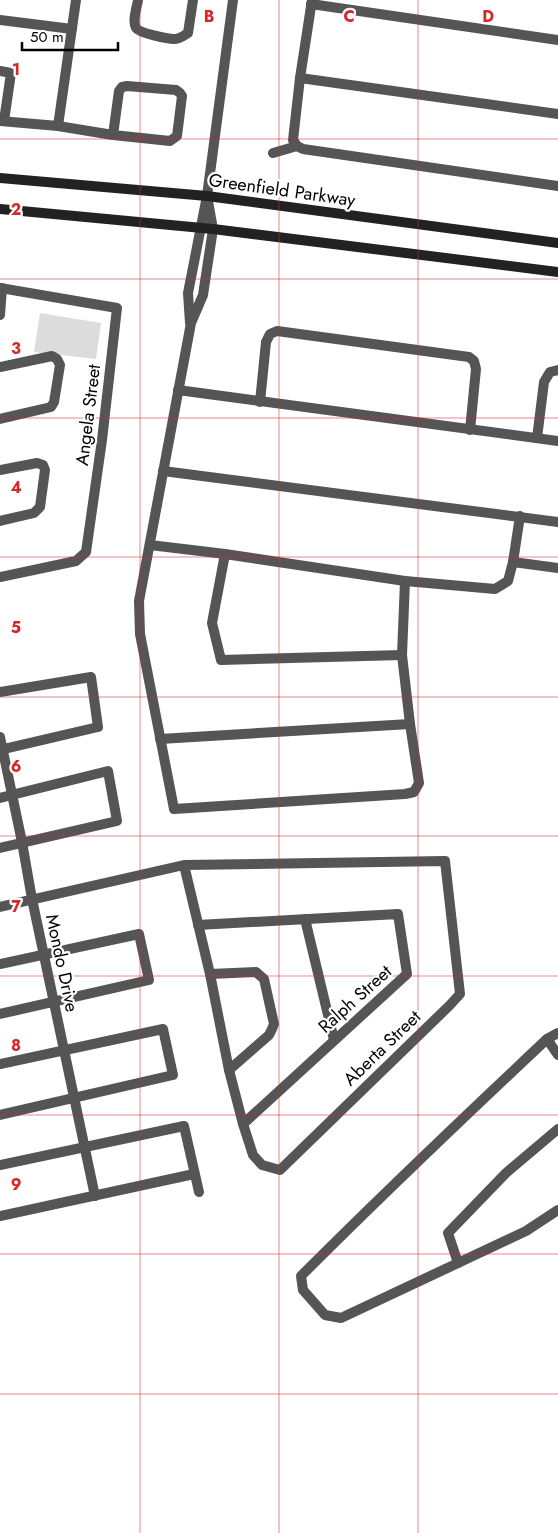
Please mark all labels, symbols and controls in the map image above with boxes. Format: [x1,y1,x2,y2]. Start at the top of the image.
text: B [204,5,214,28]
text: C [343,5,355,28]
text: D [482,5,494,28]
scale bar [22,20,119,52]
text: 50 m [30,26,64,48]
text: 1 [12,58,20,81]
street label: Greenfield Parkway [207,167,357,213]
text: 2 [11,198,21,221]
text: 3 [11,337,21,360]
street label: Angela Street [69,362,107,467]
text: 4 [10,476,22,499]
text: 5 [11,616,21,639]
text: 6 [11,755,21,778]
text: 7 [11,895,21,918]
street label: Mondo Drive [39,912,85,1014]
street label: Ralph Street [313,958,398,1039]
street label: Aberta Street [337,1004,427,1092]
text: 8 [11,1034,21,1057]
text: 9 [11,1173,21,1196]

